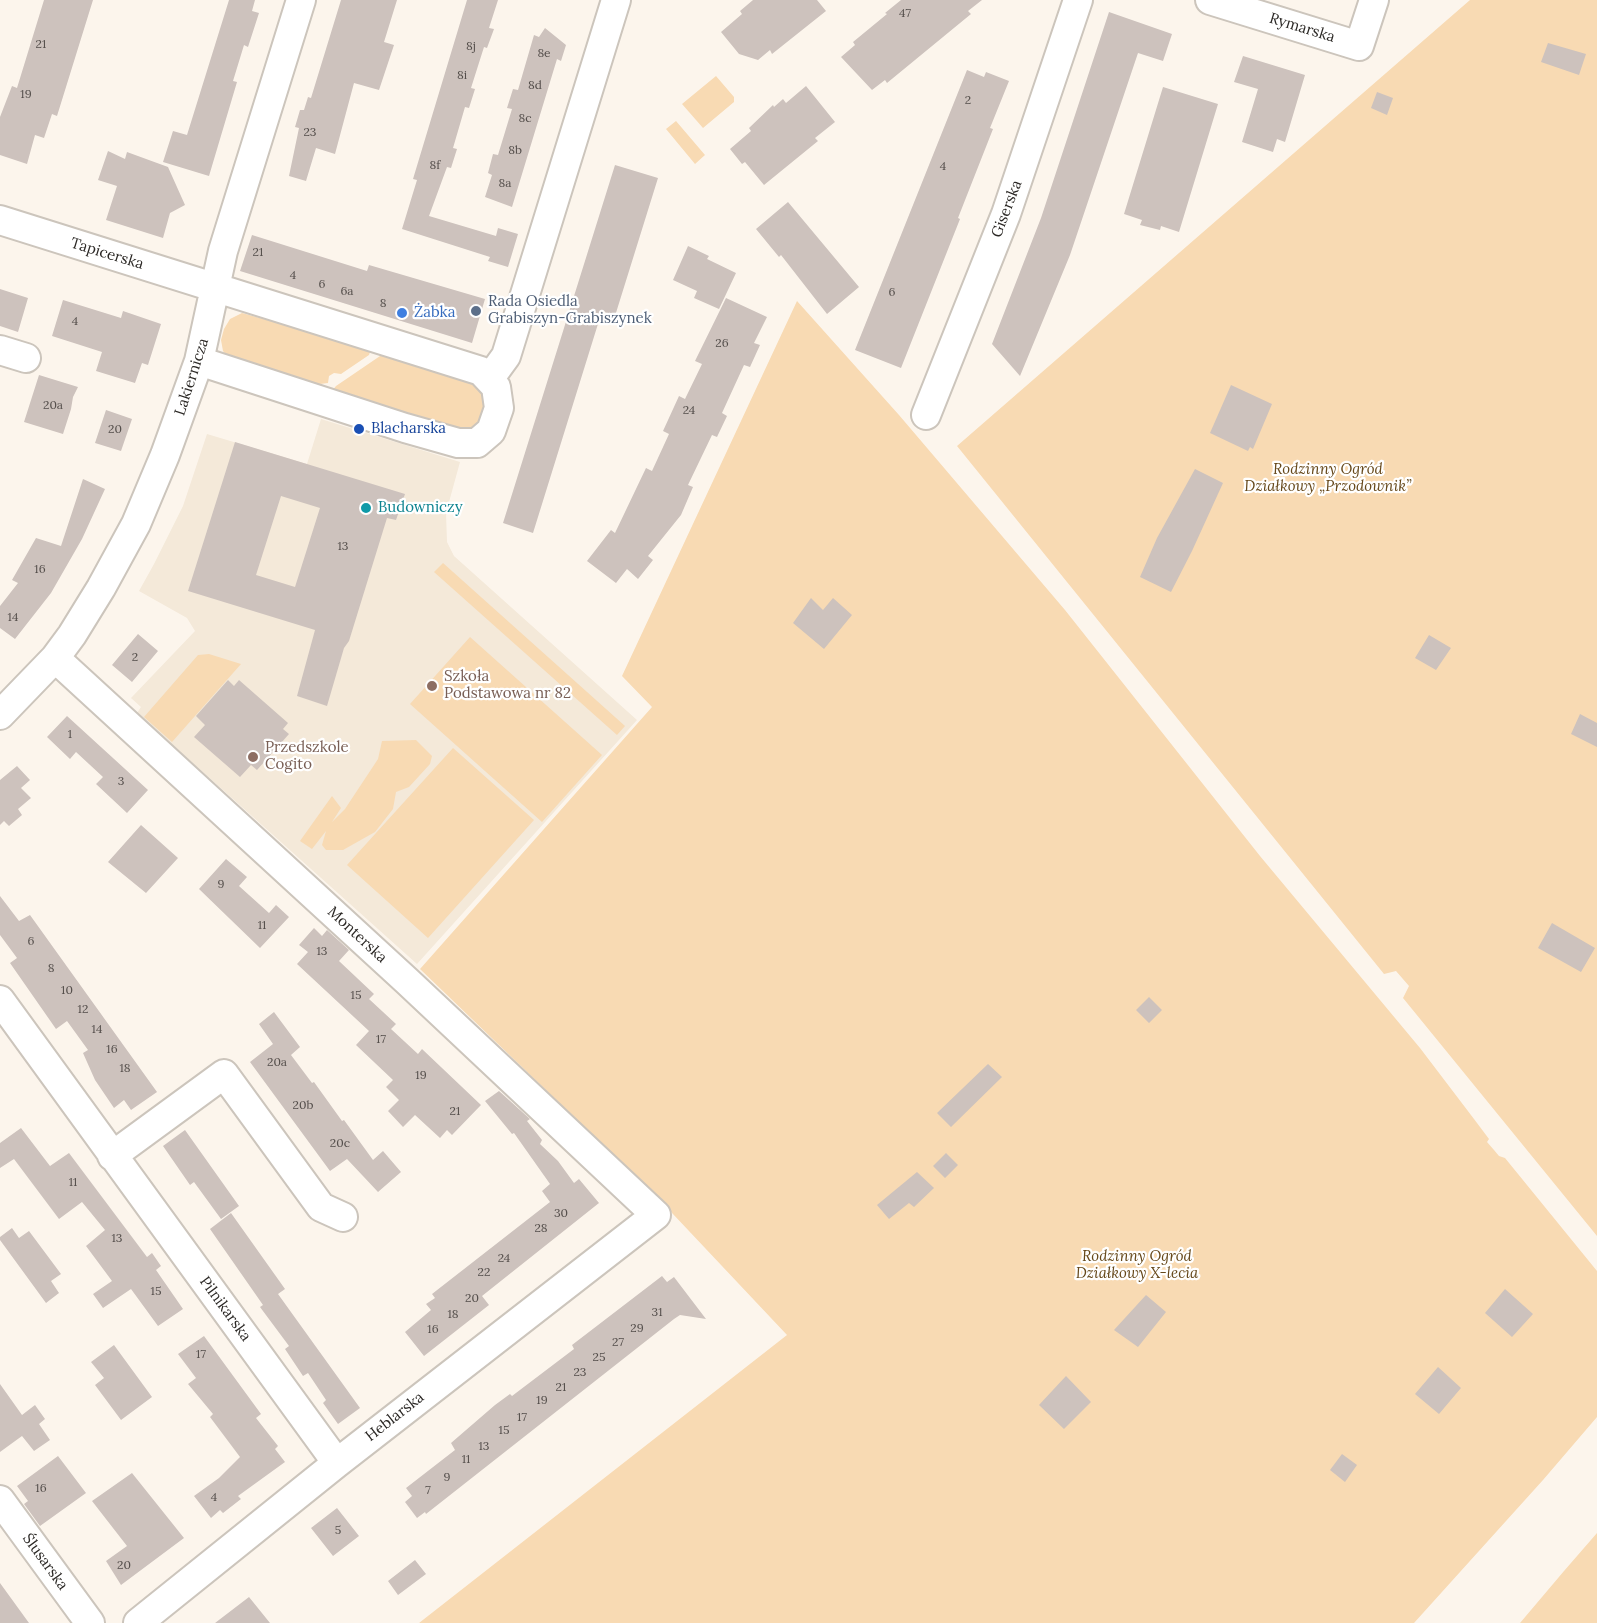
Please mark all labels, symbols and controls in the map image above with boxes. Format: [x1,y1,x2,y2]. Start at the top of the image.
house number: 47 [899,7,911,21]
street label: Rymarska [1267,10,1337,46]
house number: 21 [36,38,46,52]
house number: 8j [466,40,476,54]
house number: 8e [537,47,551,61]
house number: 8i [457,69,467,83]
house number: 8d [528,79,542,93]
house number: 19 [20,88,32,102]
house number: 2 [965,94,971,108]
house number: 8c [518,112,532,126]
house number: 23 [304,126,316,140]
house number: 8b [508,144,522,158]
house number: 8f [430,159,440,173]
house number: 4 [940,160,946,174]
house number: 8a [499,177,511,191]
street label: Giserska [988,178,1026,240]
street label: Tapicerska [68,234,146,274]
house number: 21 [253,246,263,260]
house number: 4 [290,269,296,283]
house number: 6 [319,278,325,292]
house number: 6a [340,285,354,299]
house number: 6 [889,286,895,300]
place label: Rada Osiedla Grabiszyn-Grabiszynek [488,293,652,328]
house number: 8 [380,297,386,311]
place label: Żabka [414,304,455,322]
marker: Rada Osiedla Grabiszyn-Grabiszynek [469,304,483,318]
marker: Żabka [395,306,409,320]
house number: 4 [72,315,78,329]
street label: Lakiernicza [171,336,213,418]
house number: 26 [715,337,729,351]
house number: 20a [43,399,63,413]
house number: 24 [683,404,695,418]
place label: Blacharska [371,420,446,438]
marker: Blacharska [352,422,366,436]
house number: 20 [108,423,122,437]
park label: Rodzinny Ogród Działkowy „Przodownik” [1244,461,1412,496]
place label: Budowniczy [378,499,463,517]
marker: Budowniczy [359,501,373,515]
house number: 13 [337,540,349,554]
house number: 16 [34,563,46,577]
house number: 14 [8,611,18,625]
house number: 2 [132,651,138,665]
place label: Szkoła Podstawowa nr 82 [444,668,571,703]
marker: Szkoła Podstawowa nr 82 [425,679,439,693]
house number: 1 [68,728,72,742]
place label: Przedszkole Cogito [265,739,349,774]
marker: Przedszkole Cogito [246,750,260,764]
house number: 3 [118,775,124,789]
house number: 9 [218,878,224,892]
street label: Monterska [324,903,390,967]
house number: 11 [258,919,266,933]
house number: 6 [28,935,34,949]
house number: 13 [316,945,328,959]
house number: 8 [48,962,54,976]
house number: 10 [61,984,73,998]
house number: 15 [351,989,361,1003]
house number: 12 [78,1003,88,1017]
house number: 14 [92,1023,102,1037]
house number: 17 [376,1033,386,1047]
house number: 16 [106,1043,118,1057]
house number: 20a [267,1056,287,1070]
house number: 18 [119,1062,131,1076]
house number: 19 [415,1069,427,1083]
house number: 20b [293,1099,313,1113]
house number: 21 [450,1105,460,1119]
house number: 20c [330,1137,350,1151]
house number: 11 [69,1176,77,1190]
house number: 30 [554,1207,568,1221]
house number: 28 [534,1222,548,1236]
house number: 13 [111,1232,123,1246]
park label: Rodzinny Ogród Działkowy X-lecia [1076,1248,1198,1283]
house number: 24 [498,1252,510,1266]
house number: 22 [478,1266,490,1280]
street label: Pilnikarska [195,1273,255,1345]
house number: 15 [151,1285,161,1299]
house number: 20 [465,1292,479,1306]
house number: 31 [651,1306,663,1320]
house number: 18 [447,1308,459,1322]
house number: 29 [630,1322,644,1336]
house number: 16 [427,1323,439,1337]
house number: 27 [612,1336,624,1350]
house number: 17 [196,1348,206,1362]
house number: 25 [593,1351,605,1365]
house number: 23 [574,1366,586,1380]
house number: 21 [556,1381,566,1395]
street label: Heblarska [362,1389,428,1445]
house number: 19 [536,1394,548,1408]
house number: 17 [517,1411,527,1425]
house number: 15 [499,1424,509,1438]
house number: 13 [478,1440,490,1454]
house number: 11 [462,1453,470,1467]
house number: 9 [444,1471,450,1485]
house number: 16 [35,1482,47,1496]
house number: 7 [425,1484,431,1498]
house number: 4 [211,1491,217,1505]
house number: 5 [335,1524,341,1538]
street label: Ślusarska [18,1530,72,1594]
house number: 20 [117,1559,131,1573]

